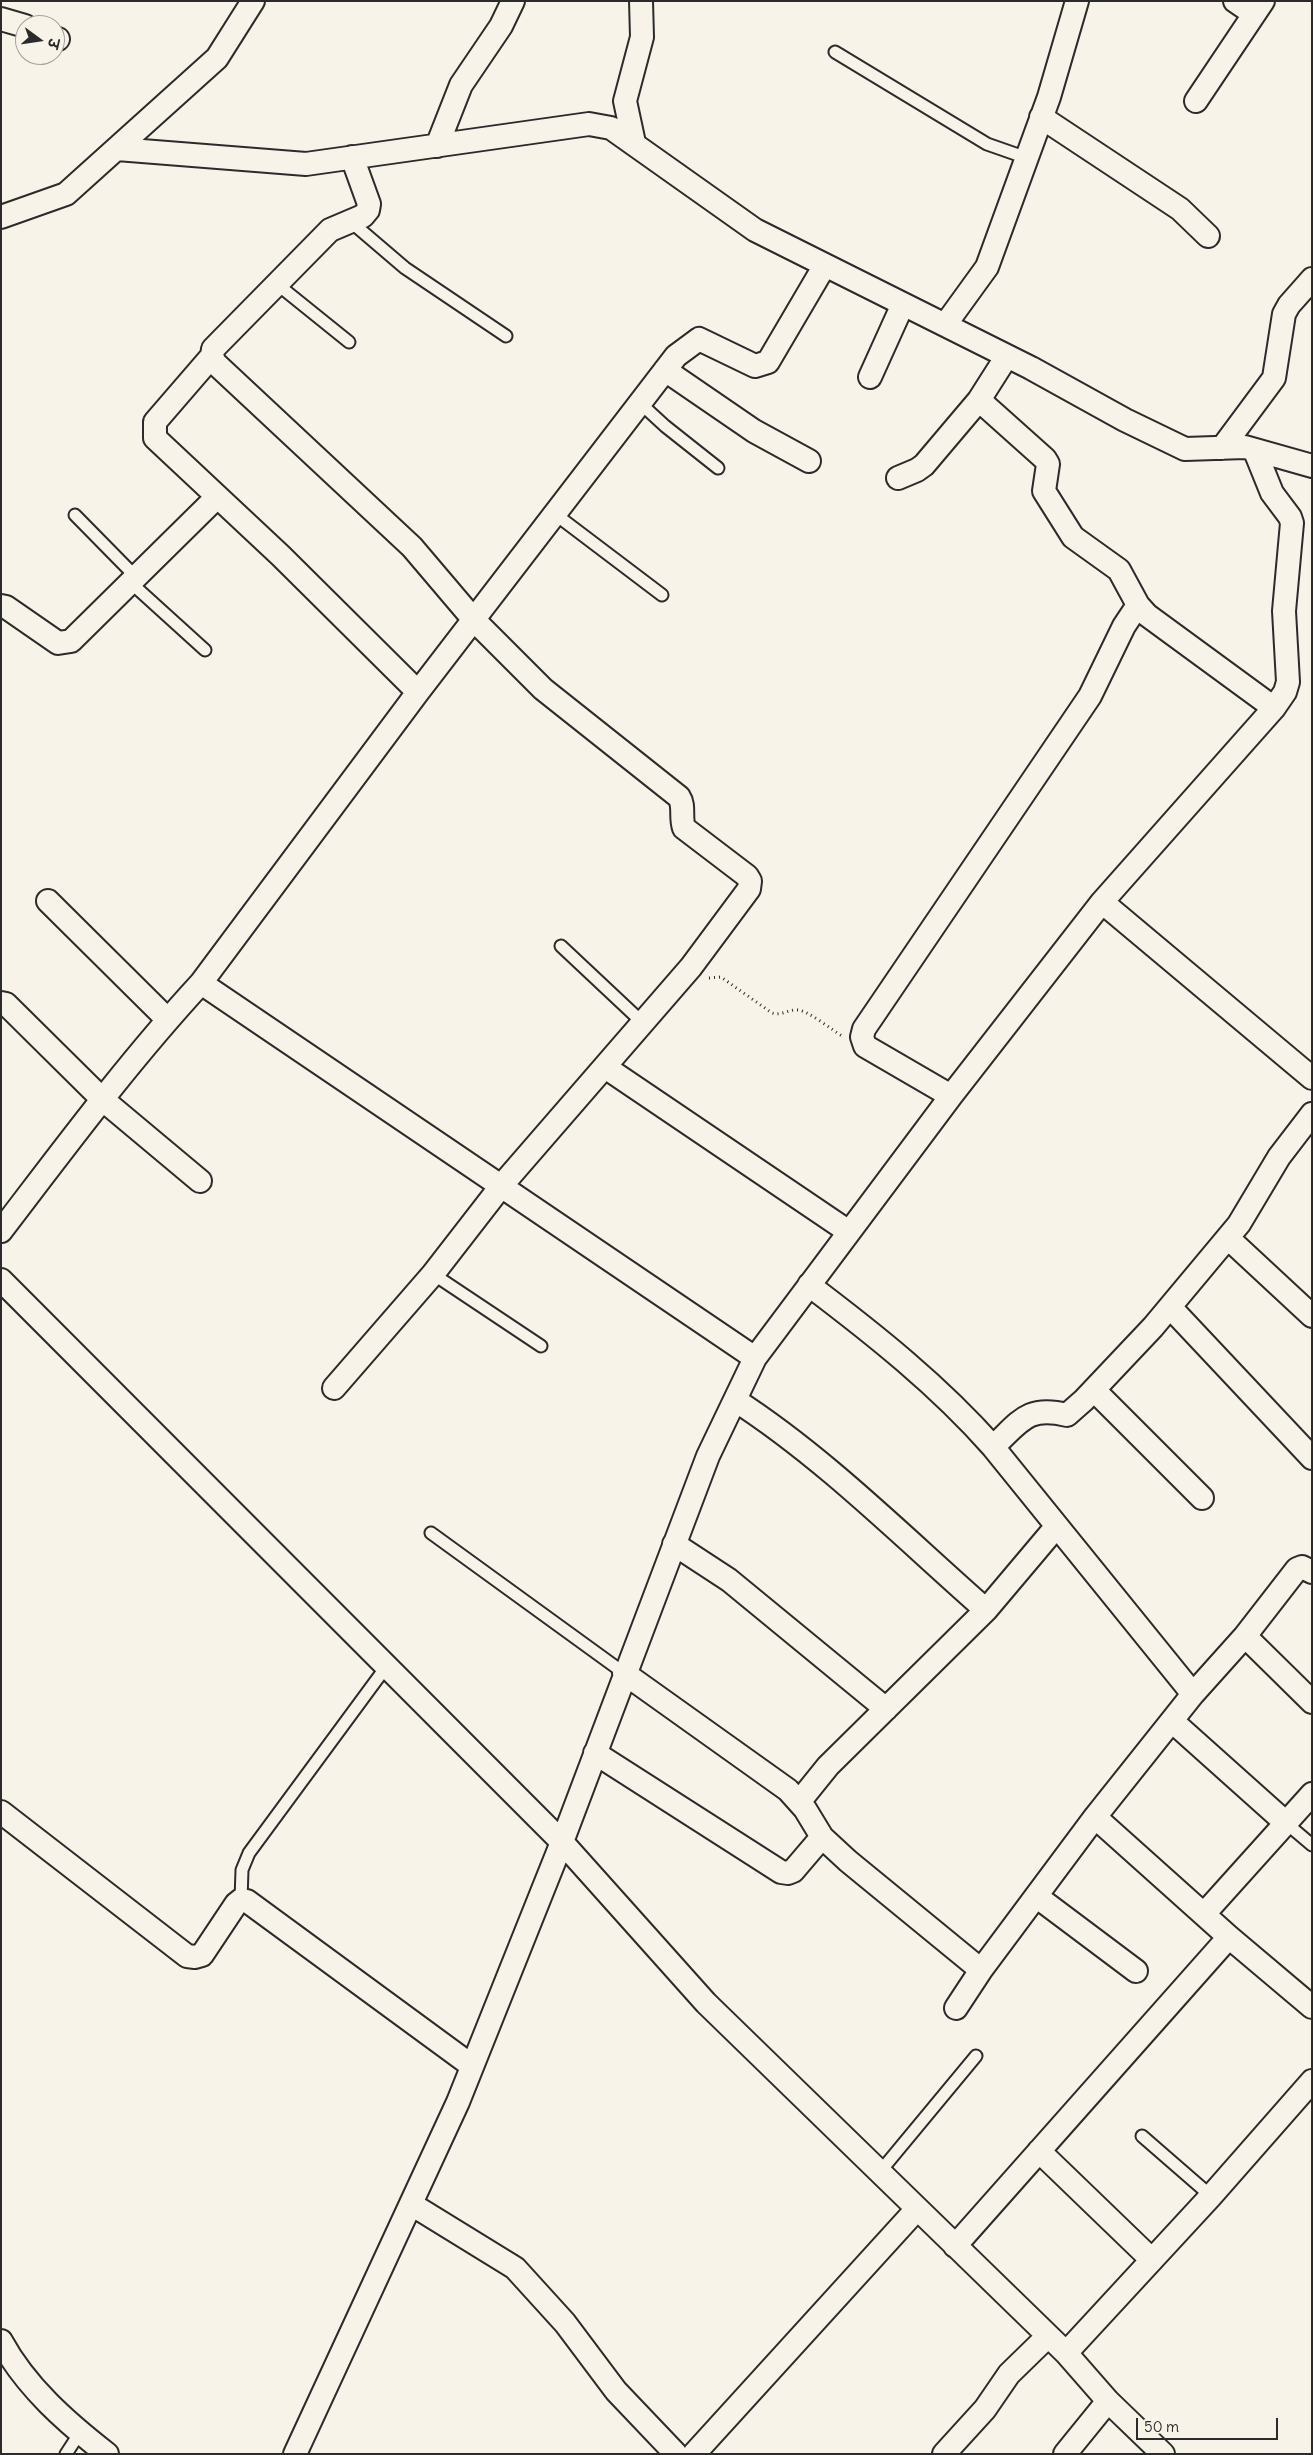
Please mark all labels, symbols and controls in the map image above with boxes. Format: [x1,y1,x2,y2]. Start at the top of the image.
north arrow [15,15,65,65]
text: उ [44,37,63,50]
scale bar [1138,2408,1280,2440]
text: 50 m [1144,2417,1179,2436]

